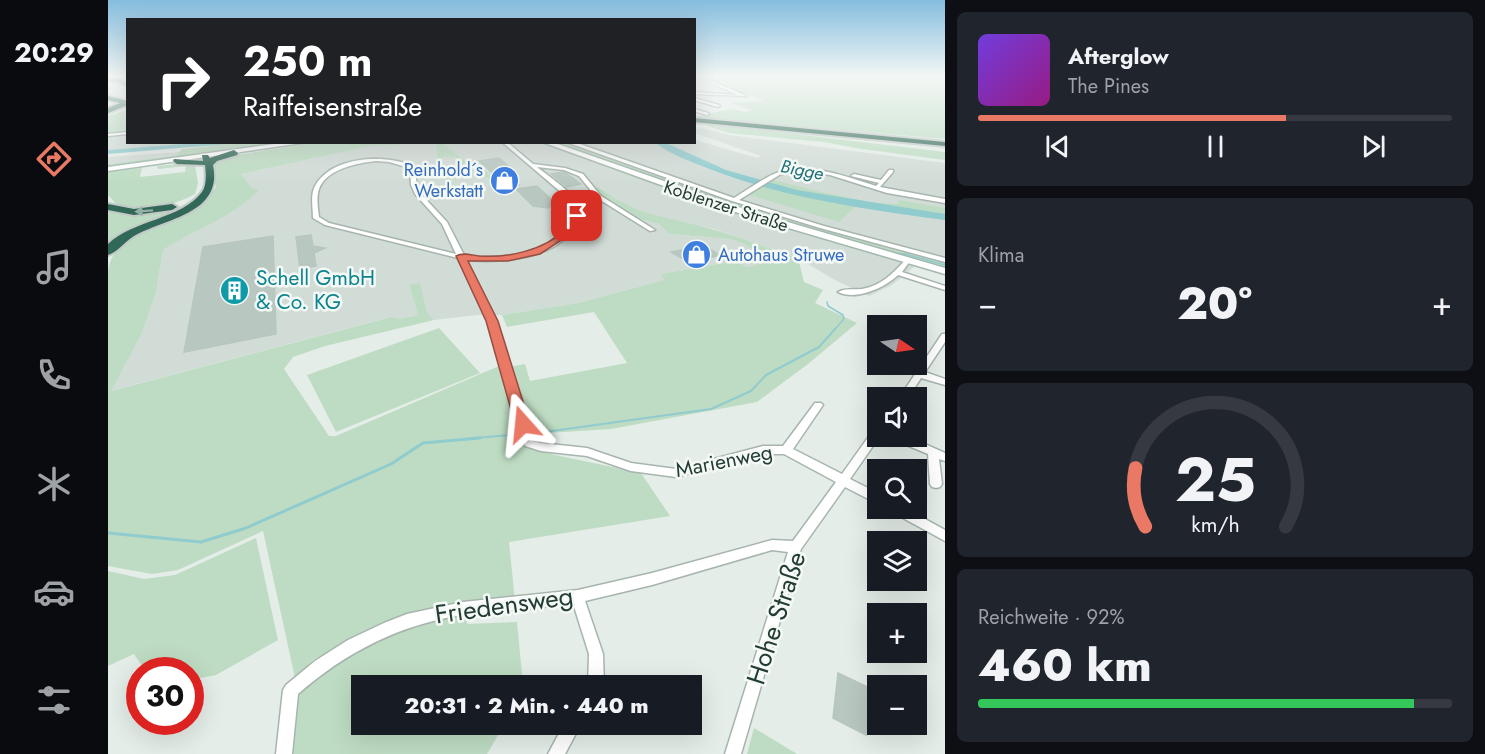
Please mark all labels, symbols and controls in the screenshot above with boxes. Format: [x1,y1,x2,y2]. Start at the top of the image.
text: 250 m [243,31,373,92]
text: 20:29 [14,33,94,72]
text: Afterglow [1068,40,1169,72]
icon: right [144,42,222,120]
text: The Pines [1068,72,1149,101]
text: Raiffeisenstraße [243,87,422,126]
icon: previous [1041,130,1074,163]
icon: pause [1199,130,1232,163]
icon: next [1357,130,1390,163]
icon: directions [33,138,75,180]
water label: Bigge [778,153,826,187]
place label: Reinhold´s Werkstatt [404,157,484,204]
shop icon: Reinhold´s Werkstatt [488,164,520,196]
street label: Koblenzer Straße [660,174,792,238]
pin [551,190,602,241]
icon: arrive [560,199,593,232]
one-way arrow [135,206,154,216]
shop icon: Autohaus Struwe [681,239,713,271]
text: Klima [978,241,1024,270]
place label: Autohaus Struwe [718,242,844,268]
icon: music [33,246,75,288]
place label: Schell GmbH & Co. KG [256,263,375,317]
text: 20° [1177,271,1252,336]
building icon: Schell GmbH & Co. KG [219,274,251,306]
text: − [978,280,997,327]
text: + [1432,280,1452,327]
north arrow [867,315,927,375]
map controls [867,315,927,735]
icon: phone [33,354,75,396]
button: sound [867,387,927,447]
position arrow [491,392,555,456]
text: 25 [1174,434,1256,524]
street label: Marienweg [673,437,775,485]
button: search [867,459,927,519]
icon: climate [33,463,75,505]
text: km/h [1191,509,1239,540]
button: layers [867,531,927,591]
street label: Hohe Straße [737,547,815,689]
icon: car [33,571,75,613]
street label: Friedensweg [432,576,576,634]
button: + [867,603,927,663]
text: Reichweite · 92% [978,603,1124,632]
text: 460 km [978,633,1152,698]
speed limit sign: 30 [126,657,204,735]
button: − [867,675,927,735]
icon: filters [33,679,75,721]
text: 20:31 · 2 Min. · 440 m [404,689,649,721]

